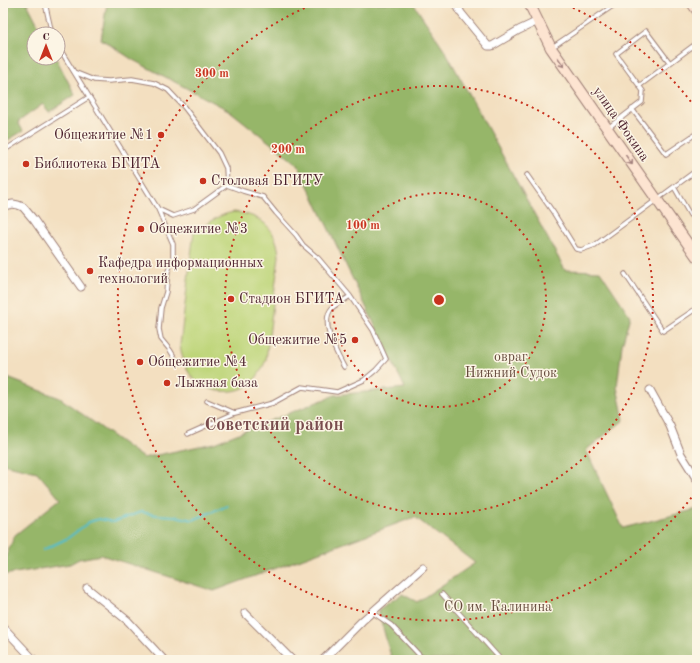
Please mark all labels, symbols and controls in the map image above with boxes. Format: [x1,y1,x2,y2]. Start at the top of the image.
north arrow [26,26,66,66]
text: С [42,32,50,43]
one-way arrow [557,56,565,67]
text: 300 m [195,68,229,80]
street label: улица Фокина [590,84,652,164]
place label: Общежитие №1 [54,128,153,142]
marker: Общежитие №1 [156,130,166,140]
text: 200 m [271,144,305,156]
one-way arrow [625,155,633,166]
place label: Библиотека БГИТА [34,157,160,171]
marker: Библиотека БГИТА [21,159,31,169]
place label: Столовая БГИТУ [211,174,324,188]
marker: Столовая БГИТУ [198,176,208,186]
text: 100 m [346,220,380,232]
place label: Общежитие №3 [149,222,248,236]
marker: Общежитие №3 [136,224,146,234]
place label: Кафедра информационных технологий [98,256,263,286]
marker: Кафедра информационных технологий [85,266,95,276]
place label: Стадион БГИТА [239,292,344,306]
centre of rings [432,293,446,307]
marker: Стадион БГИТА [226,294,236,304]
place label: Общежитие №5 [248,333,347,347]
marker: Общежитие №5 [350,335,360,345]
park label: овраг Нижний Судок [465,350,557,380]
place label: Общежитие №4 [148,355,247,369]
marker: Общежитие №4 [135,357,145,367]
place label: Лыжная база [175,376,258,390]
marker: Лыжная база [162,378,172,388]
district label: Советский район [204,416,344,434]
park label: СО им. Калинина [444,600,552,614]

